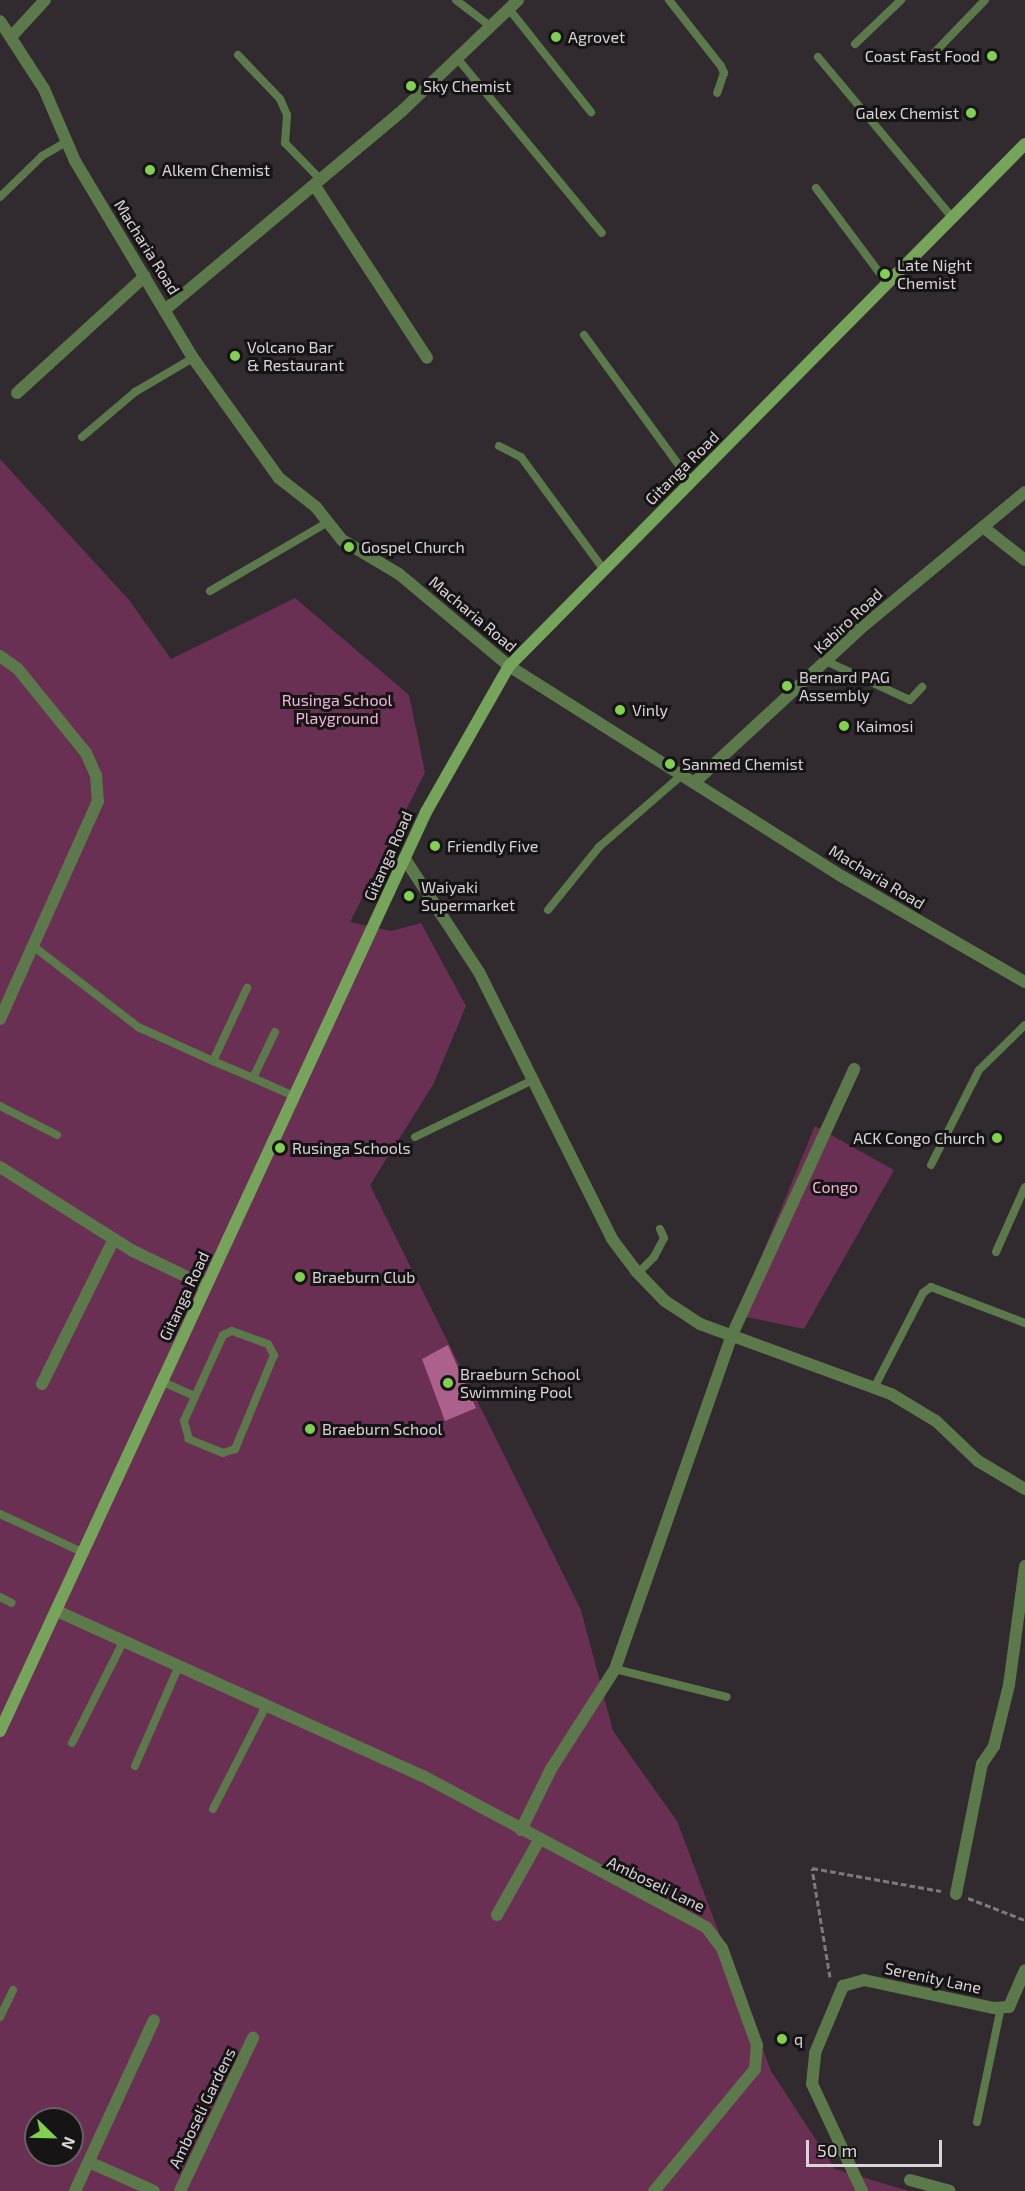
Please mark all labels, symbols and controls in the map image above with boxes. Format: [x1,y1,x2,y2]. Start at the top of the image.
place label: Agrovet [568,27,625,47]
marker: Agrovet [549,30,563,44]
place label: Coast Fast Food [865,46,980,66]
marker: Coast Fast Food [985,49,999,63]
place label: Sky Chemist [423,76,511,96]
marker: Sky Chemist [404,79,418,93]
place label: Galex Chemist [856,103,959,123]
marker: Galex Chemist [964,106,978,120]
place label: Alkem Chemist [162,160,270,180]
marker: Alkem Chemist [143,163,157,177]
street label: Macharia Road [110,196,184,298]
place label: Late Night Chemist [897,255,972,293]
marker: Late Night Chemist [878,267,892,281]
place label: Volcano Bar & Restaurant [247,337,344,375]
marker: Volcano Bar & Restaurant [228,349,242,363]
street label: Gitanga Road [641,427,723,509]
place label: Gospel Church [361,537,465,557]
marker: Gospel Church [342,540,356,554]
street label: Macharia Road [425,572,521,656]
street label: Kabiro Road [810,584,886,658]
place label: Bernard PAG Assembly [799,667,890,705]
marker: Bernard PAG Assembly [780,679,794,693]
park label: Rusinga School Playground [282,690,392,728]
place label: Vinly [632,700,668,720]
marker: Vinly [613,703,627,717]
place label: Kaimosi [856,716,913,736]
marker: Kaimosi [837,719,851,733]
place label: Sanmed Chemist [682,754,804,774]
marker: Sanmed Chemist [663,757,677,771]
street label: Gitanga Road [360,808,416,904]
place label: Friendly Five [447,836,539,856]
marker: Friendly Five [428,839,442,853]
street label: Macharia Road [826,841,928,913]
place label: Waiyaki Supermarket [421,877,515,915]
marker: Waiyaki Supermarket [402,889,416,903]
place label: ACK Congo Church [853,1128,985,1148]
marker: ACK Congo Church [990,1131,1004,1145]
place label: Rusinga Schools [292,1138,411,1158]
marker: Rusinga Schools [273,1141,287,1155]
park label: Congo [812,1177,858,1197]
street label: Gitanga Road [155,1248,213,1344]
place label: Braeburn Club [312,1267,415,1287]
marker: Braeburn Club [293,1270,307,1284]
place label: Braeburn School Swimming Pool [460,1364,580,1402]
marker: Braeburn School Swimming Pool [441,1376,455,1390]
place label: Braeburn School [322,1419,442,1439]
marker: Braeburn School [303,1422,317,1436]
street label: Amboseli Lane [604,1852,708,1916]
street label: Serenity Lane [883,1958,983,1998]
place label: q [794,2029,803,2049]
marker: q [775,2032,789,2046]
street label: Amboseli Gardens [165,2045,239,2171]
north arrow [24,2107,84,2167]
scale bar [809,2128,946,2166]
text: N [58,2134,80,2152]
text: 50 m [817,2139,857,2161]

